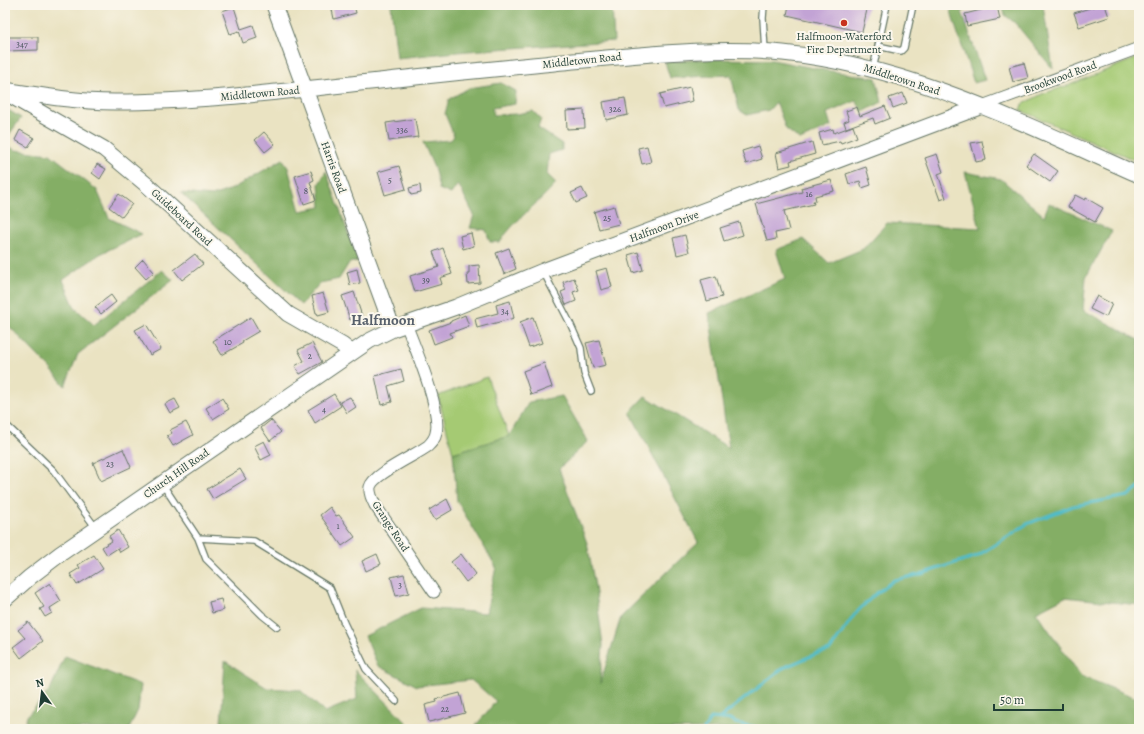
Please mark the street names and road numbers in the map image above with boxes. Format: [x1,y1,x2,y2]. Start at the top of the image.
street label: Middletown Road [542,49,622,72]
street label: Brookwood Road [1022,57,1099,98]
street label: Middletown Road [862,60,942,99]
street label: Middletown Road [220,83,300,104]
street label: Harris Road [317,139,350,195]
street label: Guideboard Road [148,185,215,250]
street label: Halfmoon Drive [628,207,701,246]
street label: Church Hill Road [140,445,212,502]
street label: Grange Road [369,498,413,555]

